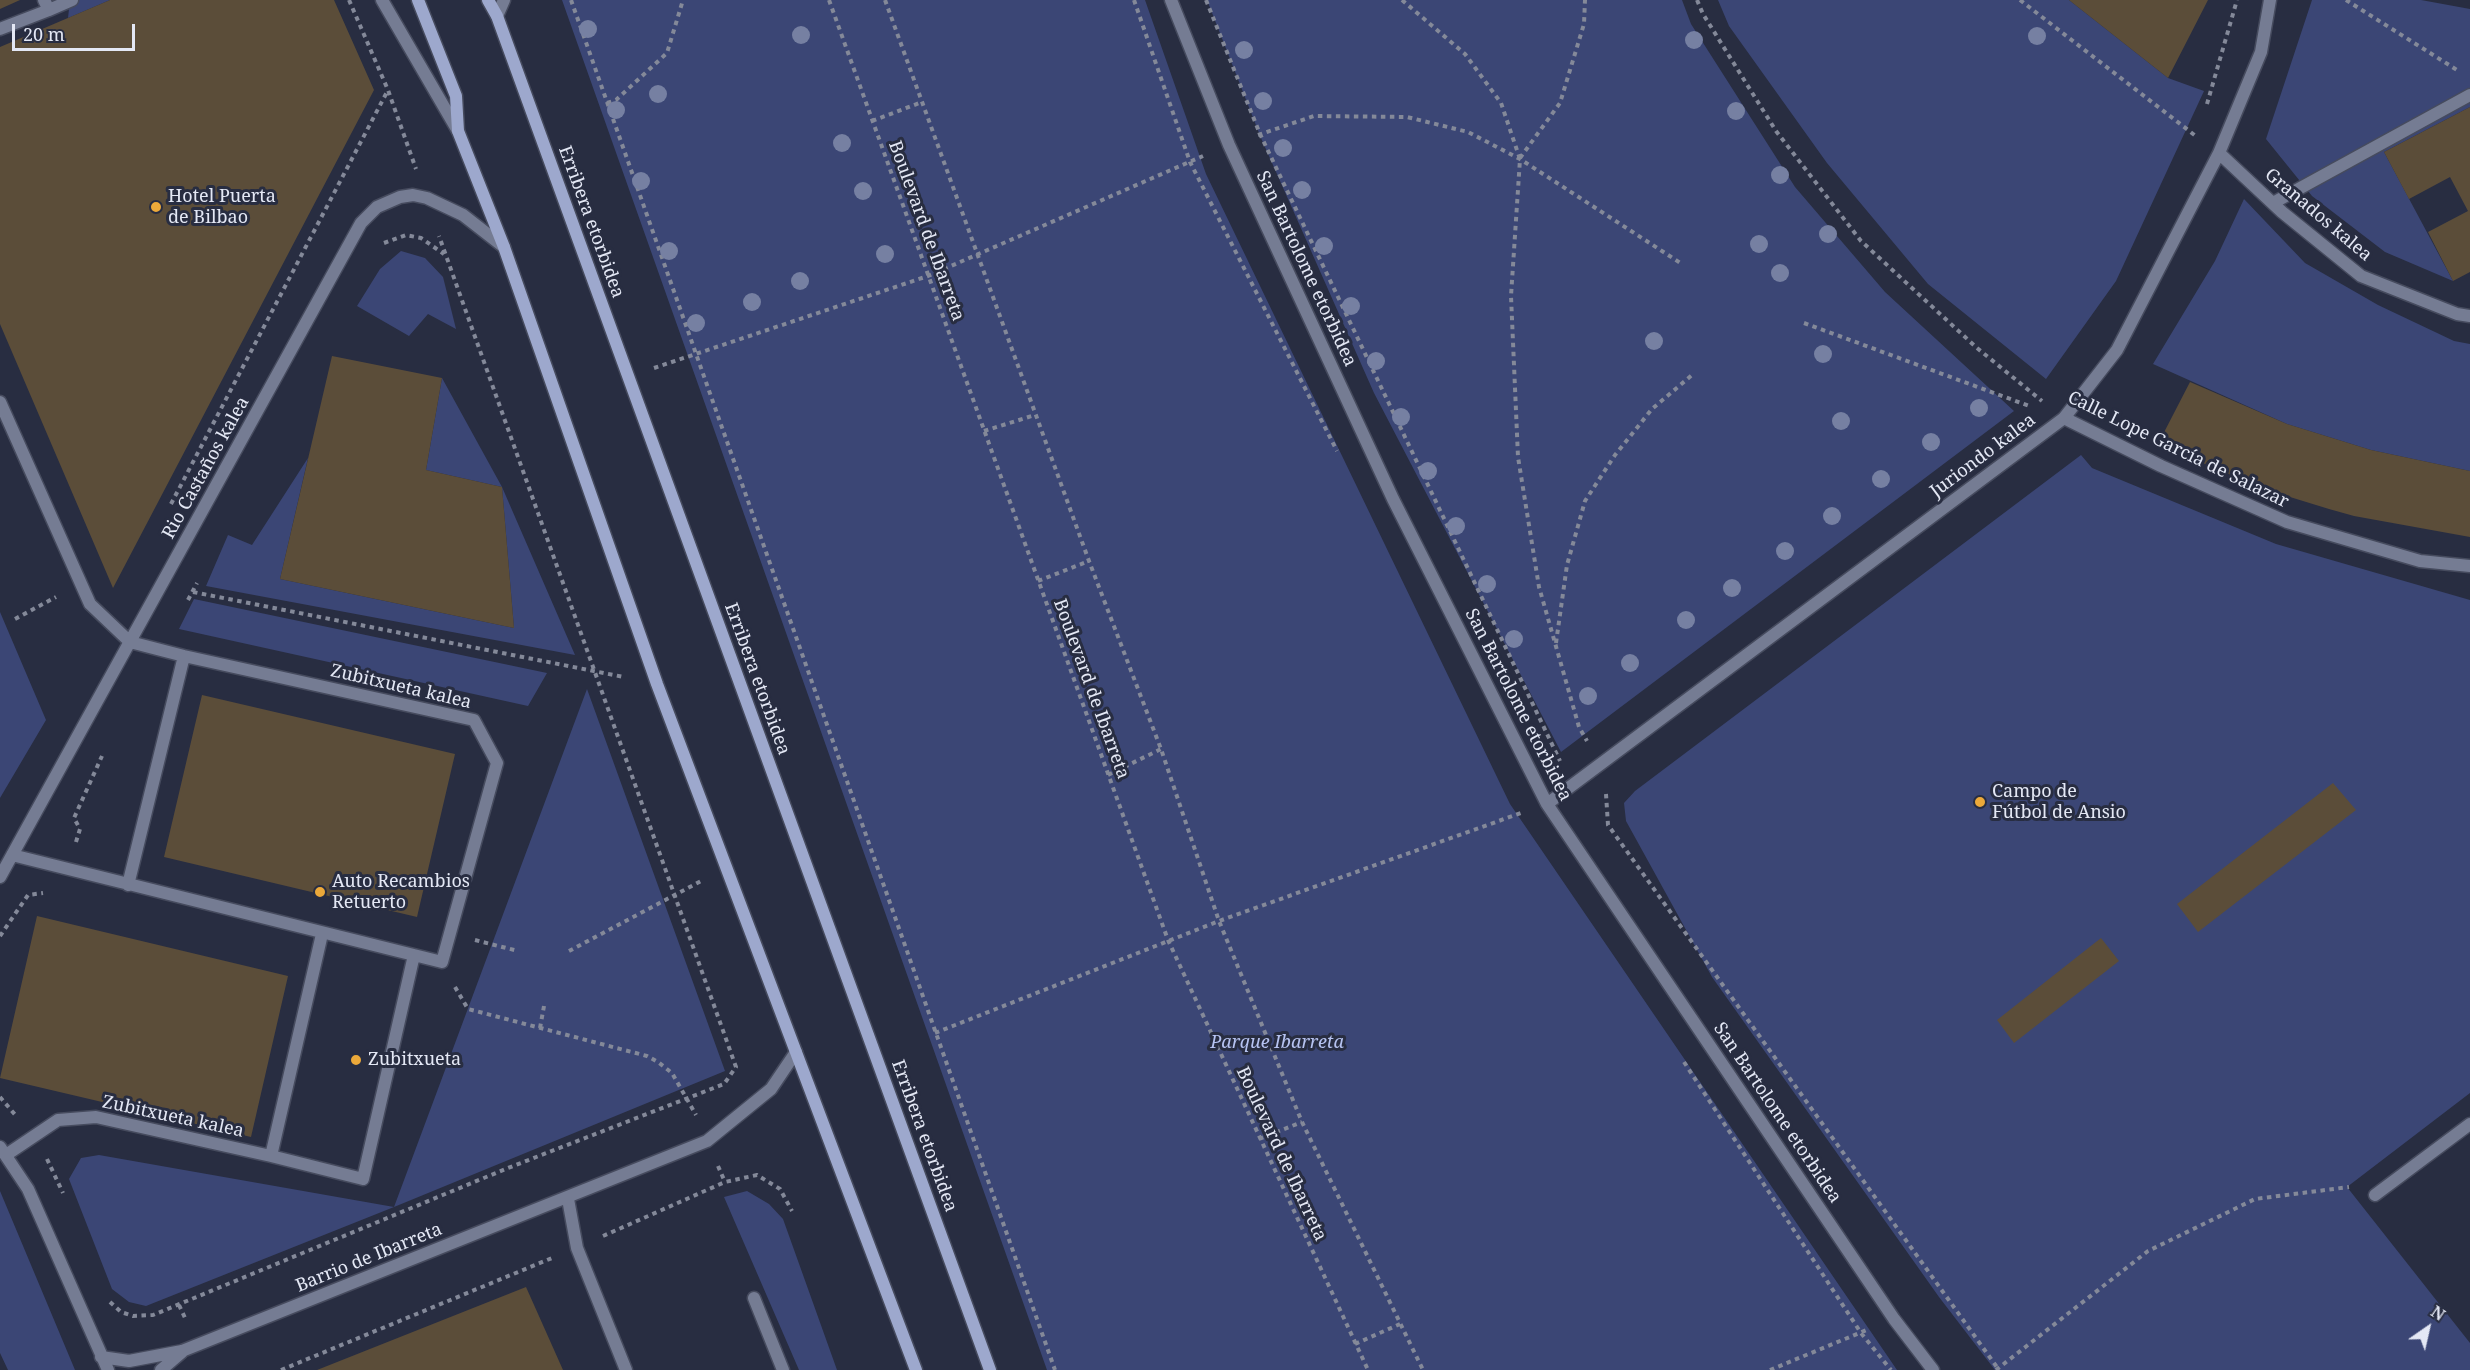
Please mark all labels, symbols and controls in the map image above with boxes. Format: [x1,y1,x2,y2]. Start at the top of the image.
scale bar [15,12,138,50]
text: 20 m [23,22,65,46]
street label: Boulevard de Ibarreta [883,138,969,324]
street label: Erribera etorbidea [553,143,629,301]
street label: Granados kalea [2260,164,2376,266]
street label: San Bartolome etorbidea [1251,168,1361,370]
place label: Hotel Puerta de Bilbao [168,186,276,228]
marker: Hotel Puerta de Bilbao [149,200,163,214]
street label: Calle Lope García de Salazar [2064,387,2292,513]
street label: Rio Castaños kalea [158,393,254,543]
street label: Juriondo kalea [1926,409,2040,503]
street label: Boulevard de Ibarreta [1048,596,1134,782]
street label: Erribera etorbidea [719,600,795,758]
street label: San Bartolome etorbidea [1460,605,1576,805]
street label: Zubitxueta kalea [328,660,474,714]
place label: Campo de Fútbol de Ansio [1992,781,2126,824]
marker: Campo de Fútbol de Ansio [1973,795,1987,809]
place label: Auto Recambios Retuerto [332,871,470,914]
marker: Auto Recambios Retuerto [313,885,327,899]
street label: San Bartolome etorbidea [1708,1019,1846,1207]
park label: Parque Ibarreta [1210,1032,1344,1054]
place label: Zubitxueta [368,1049,461,1071]
marker: Zubitxueta [349,1053,363,1067]
street label: Erribera etorbidea [886,1057,962,1215]
street label: Boulevard de Ibarreta [1231,1063,1331,1245]
street label: Zubitxueta kalea [100,1091,246,1143]
street label: Barrio de Ibarreta [293,1219,445,1297]
north arrow [2398,1298,2458,1358]
text: N [2427,1300,2449,1326]

